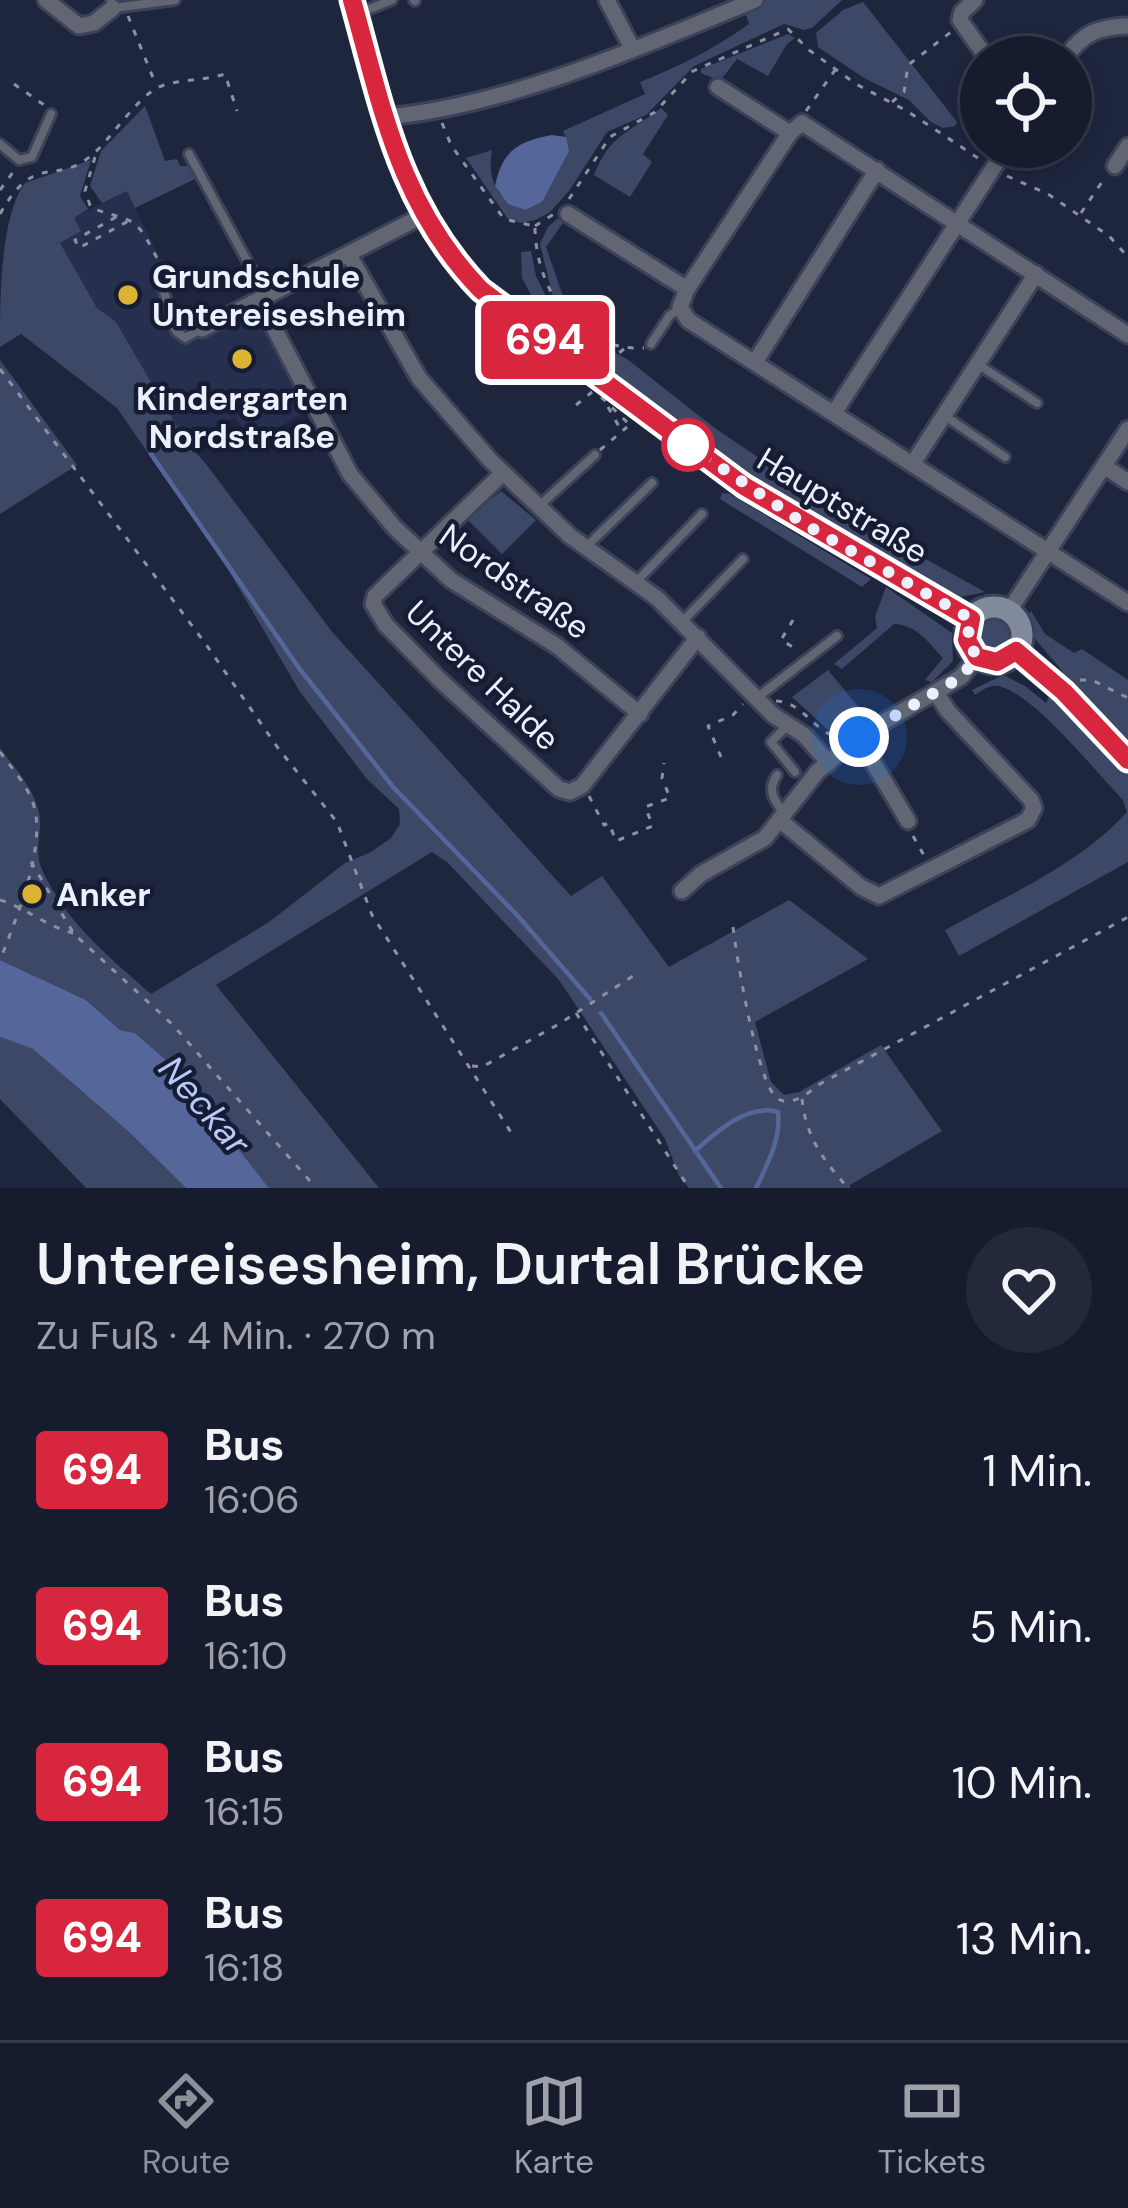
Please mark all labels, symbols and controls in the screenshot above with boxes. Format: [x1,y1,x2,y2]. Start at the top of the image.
map controls [960,36,1092,168]
button: locate [960,36,1092,168]
place label: Grundschule Untereisesheim [152,255,406,336]
marker: Grundschule Untereisesheim [115,282,141,308]
line badge: 694 [476,301,614,379]
text: 694 [505,312,585,367]
marker: Kindergarten Nordstraße [229,346,255,372]
place label: Kindergarten Nordstraße [136,377,348,458]
unlabelled marker [663,420,713,470]
street label: Hauptstraße [750,438,936,573]
street label: Nordstraße [431,514,598,649]
street label: Untere Halde [396,591,569,760]
your location [829,707,889,767]
place label: Anker [56,873,151,916]
marker: Anker [19,881,45,907]
water label: Neckar [149,1046,262,1166]
text: Untereisesheim, Durtal Brücke [36,1227,865,1302]
button: heart [966,1227,1092,1353]
text: Zu Fuß · 4 Min. · 270 m [36,1310,436,1361]
text: Bus [204,1415,284,1474]
text: 1 Min. [983,1441,1092,1500]
text: 694 [62,1442,142,1497]
text: 16:06 [204,1474,300,1525]
text: Bus [204,1571,284,1630]
text: 5 Min. [969,1597,1092,1656]
text: 694 [62,1598,142,1653]
text: 16:10 [204,1630,287,1681]
text: Bus [204,1727,284,1786]
text: 10 Min. [952,1753,1092,1812]
text: 694 [62,1754,142,1809]
text: 16:15 [204,1786,285,1837]
text: Bus [204,1883,284,1942]
text: 13 Min. [956,1909,1092,1968]
text: 694 [62,1910,142,1965]
text: 16:18 [204,1942,284,1993]
tab: Route [142,2068,230,2183]
tab: Karte [514,2068,594,2183]
tab: Tickets [878,2068,986,2183]

